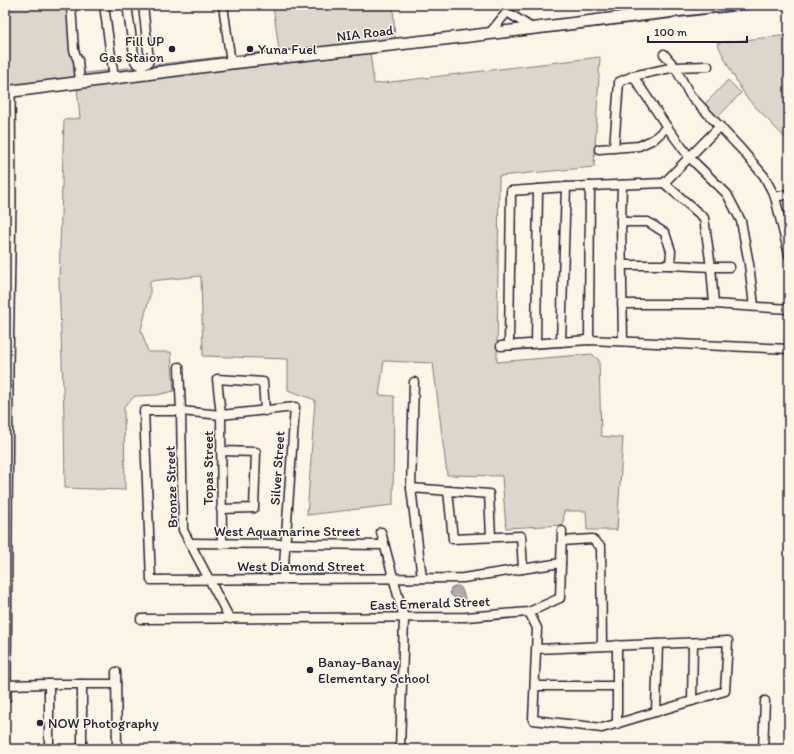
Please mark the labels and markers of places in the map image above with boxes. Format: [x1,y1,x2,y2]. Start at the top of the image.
place label: Fill UP Gas Staion [99,33,164,66]
place label: Yuna Fuel [258,41,317,58]
marker: Fill UP Gas Staion [167,44,177,54]
marker: Yuna Fuel [245,44,255,54]
place label: Banay-Banay Elementary School [318,654,430,687]
marker: Banay-Banay Elementary School [305,665,315,675]
place label: NOW Photography [48,715,159,732]
marker: NOW Photography [35,718,45,728]

